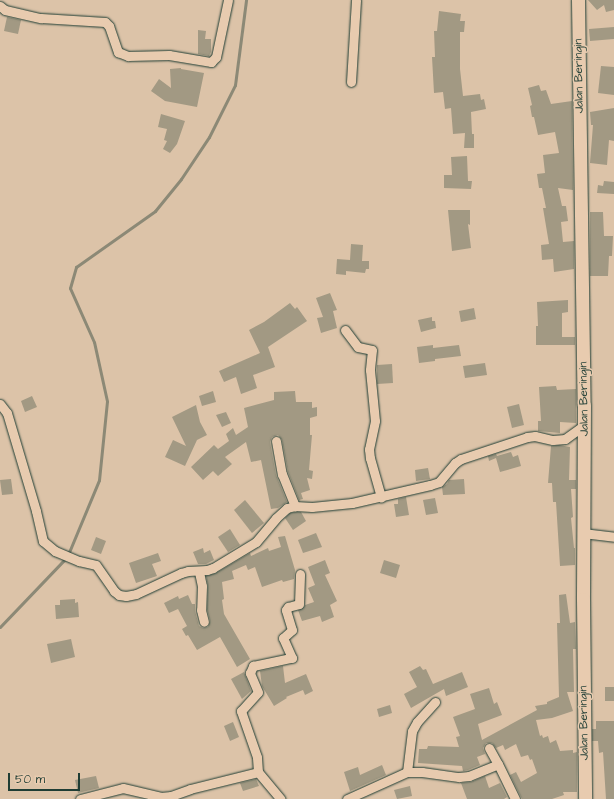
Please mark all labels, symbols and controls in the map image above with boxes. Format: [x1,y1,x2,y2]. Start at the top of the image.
street label: Jalan Beringin [571,39,587,113]
street label: Jalan Beringin [576,362,592,436]
street label: Jalan Beringin [576,686,592,760]
scale bar [10,765,82,791]
text: 50 m [15,771,45,788]

